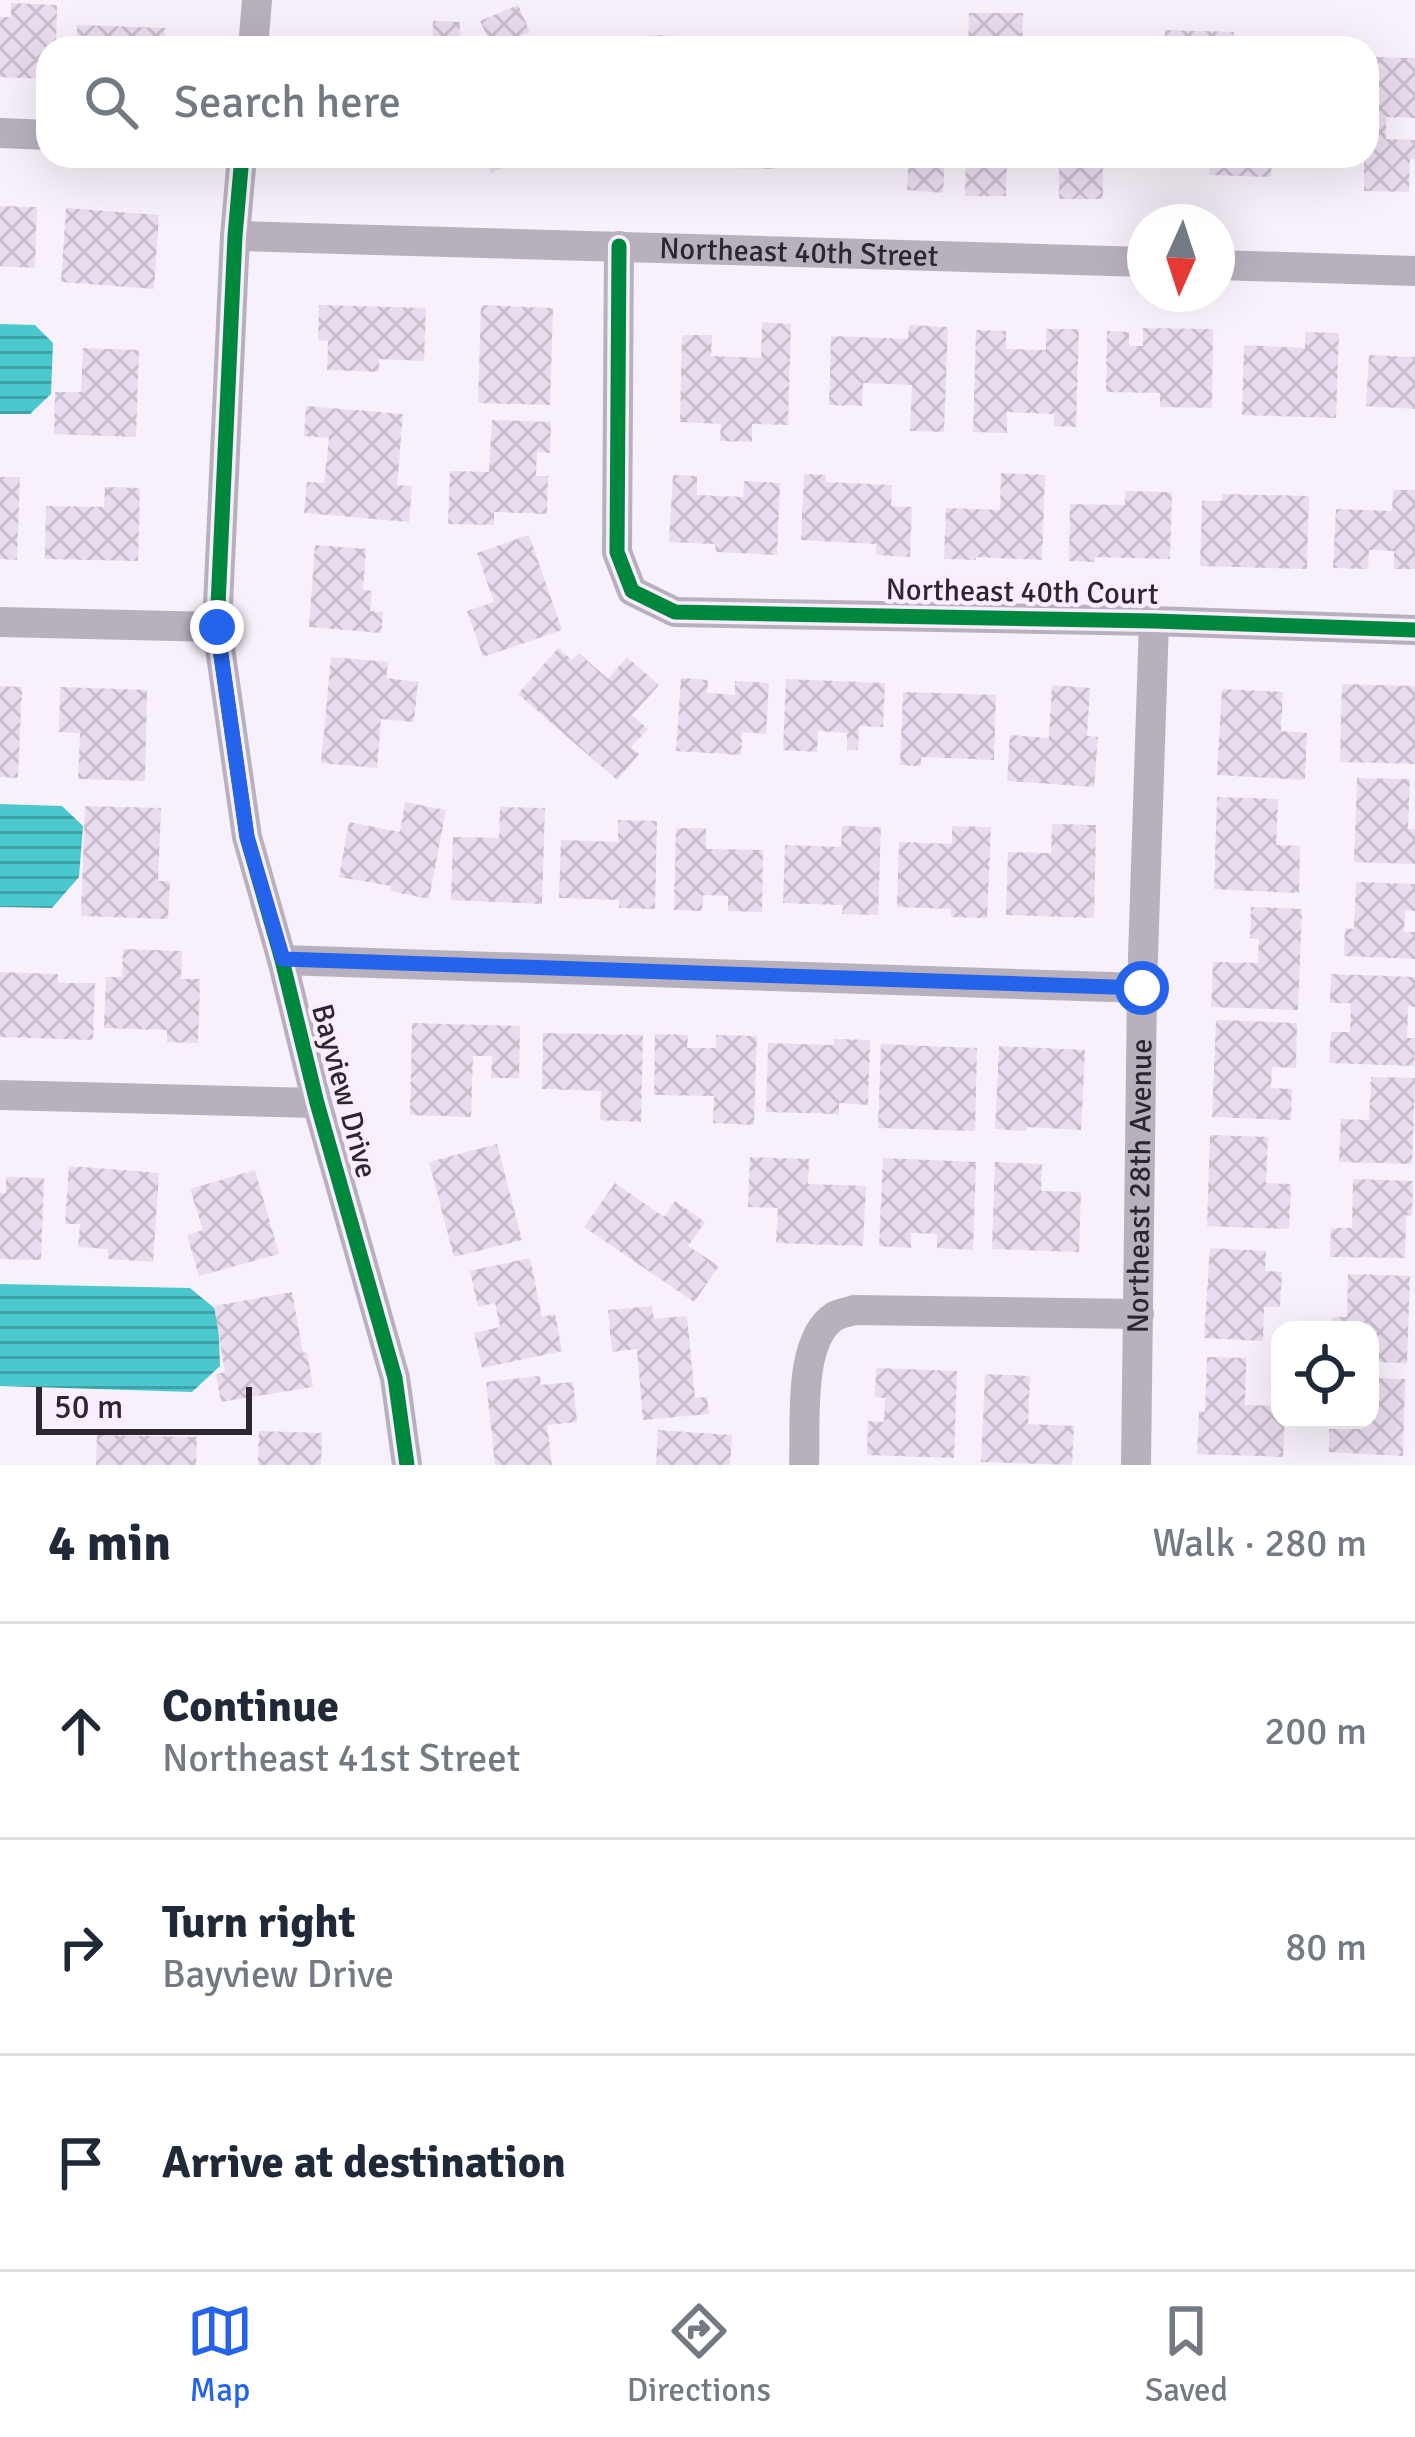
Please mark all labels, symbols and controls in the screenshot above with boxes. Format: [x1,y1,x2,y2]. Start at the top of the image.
search box [36,36,1379,168]
icon: search [78,69,144,135]
text: Search here [174,75,401,130]
north arrow [1127,204,1235,312]
street label: Northeast 40th Street [659,230,939,275]
street label: Northeast 40th Court [885,571,1159,613]
route end [190,600,244,654]
route start [1115,961,1169,1015]
street label: Bayview Drive [303,1000,385,1182]
street label: Northeast 28th Avenue [1119,1038,1160,1334]
map controls [1271,1321,1379,1429]
button: locate [1271,1321,1379,1429]
scale bar [36,1381,252,1434]
text: 50 m [54,1387,123,1428]
text: 4 min [48,1512,171,1575]
text: Walk · 280 m [1153,1519,1367,1567]
text: Continue [162,1679,339,1734]
icon: ahead [48,1698,114,1764]
text: 200 m [1264,1707,1367,1755]
text: Northeast 41st Street [162,1734,520,1782]
text: Turn right [162,1895,356,1950]
icon: right [48,1914,114,1980]
text: 80 m [1285,1923,1367,1971]
text: Bayview Drive [162,1950,394,1998]
icon: arrive [48,2130,114,2196]
text: Arrive at destination [162,2135,566,2190]
tab: Map [187,2298,253,2411]
tab: Directions [627,2298,771,2411]
tab: Saved [1145,2298,1228,2411]

